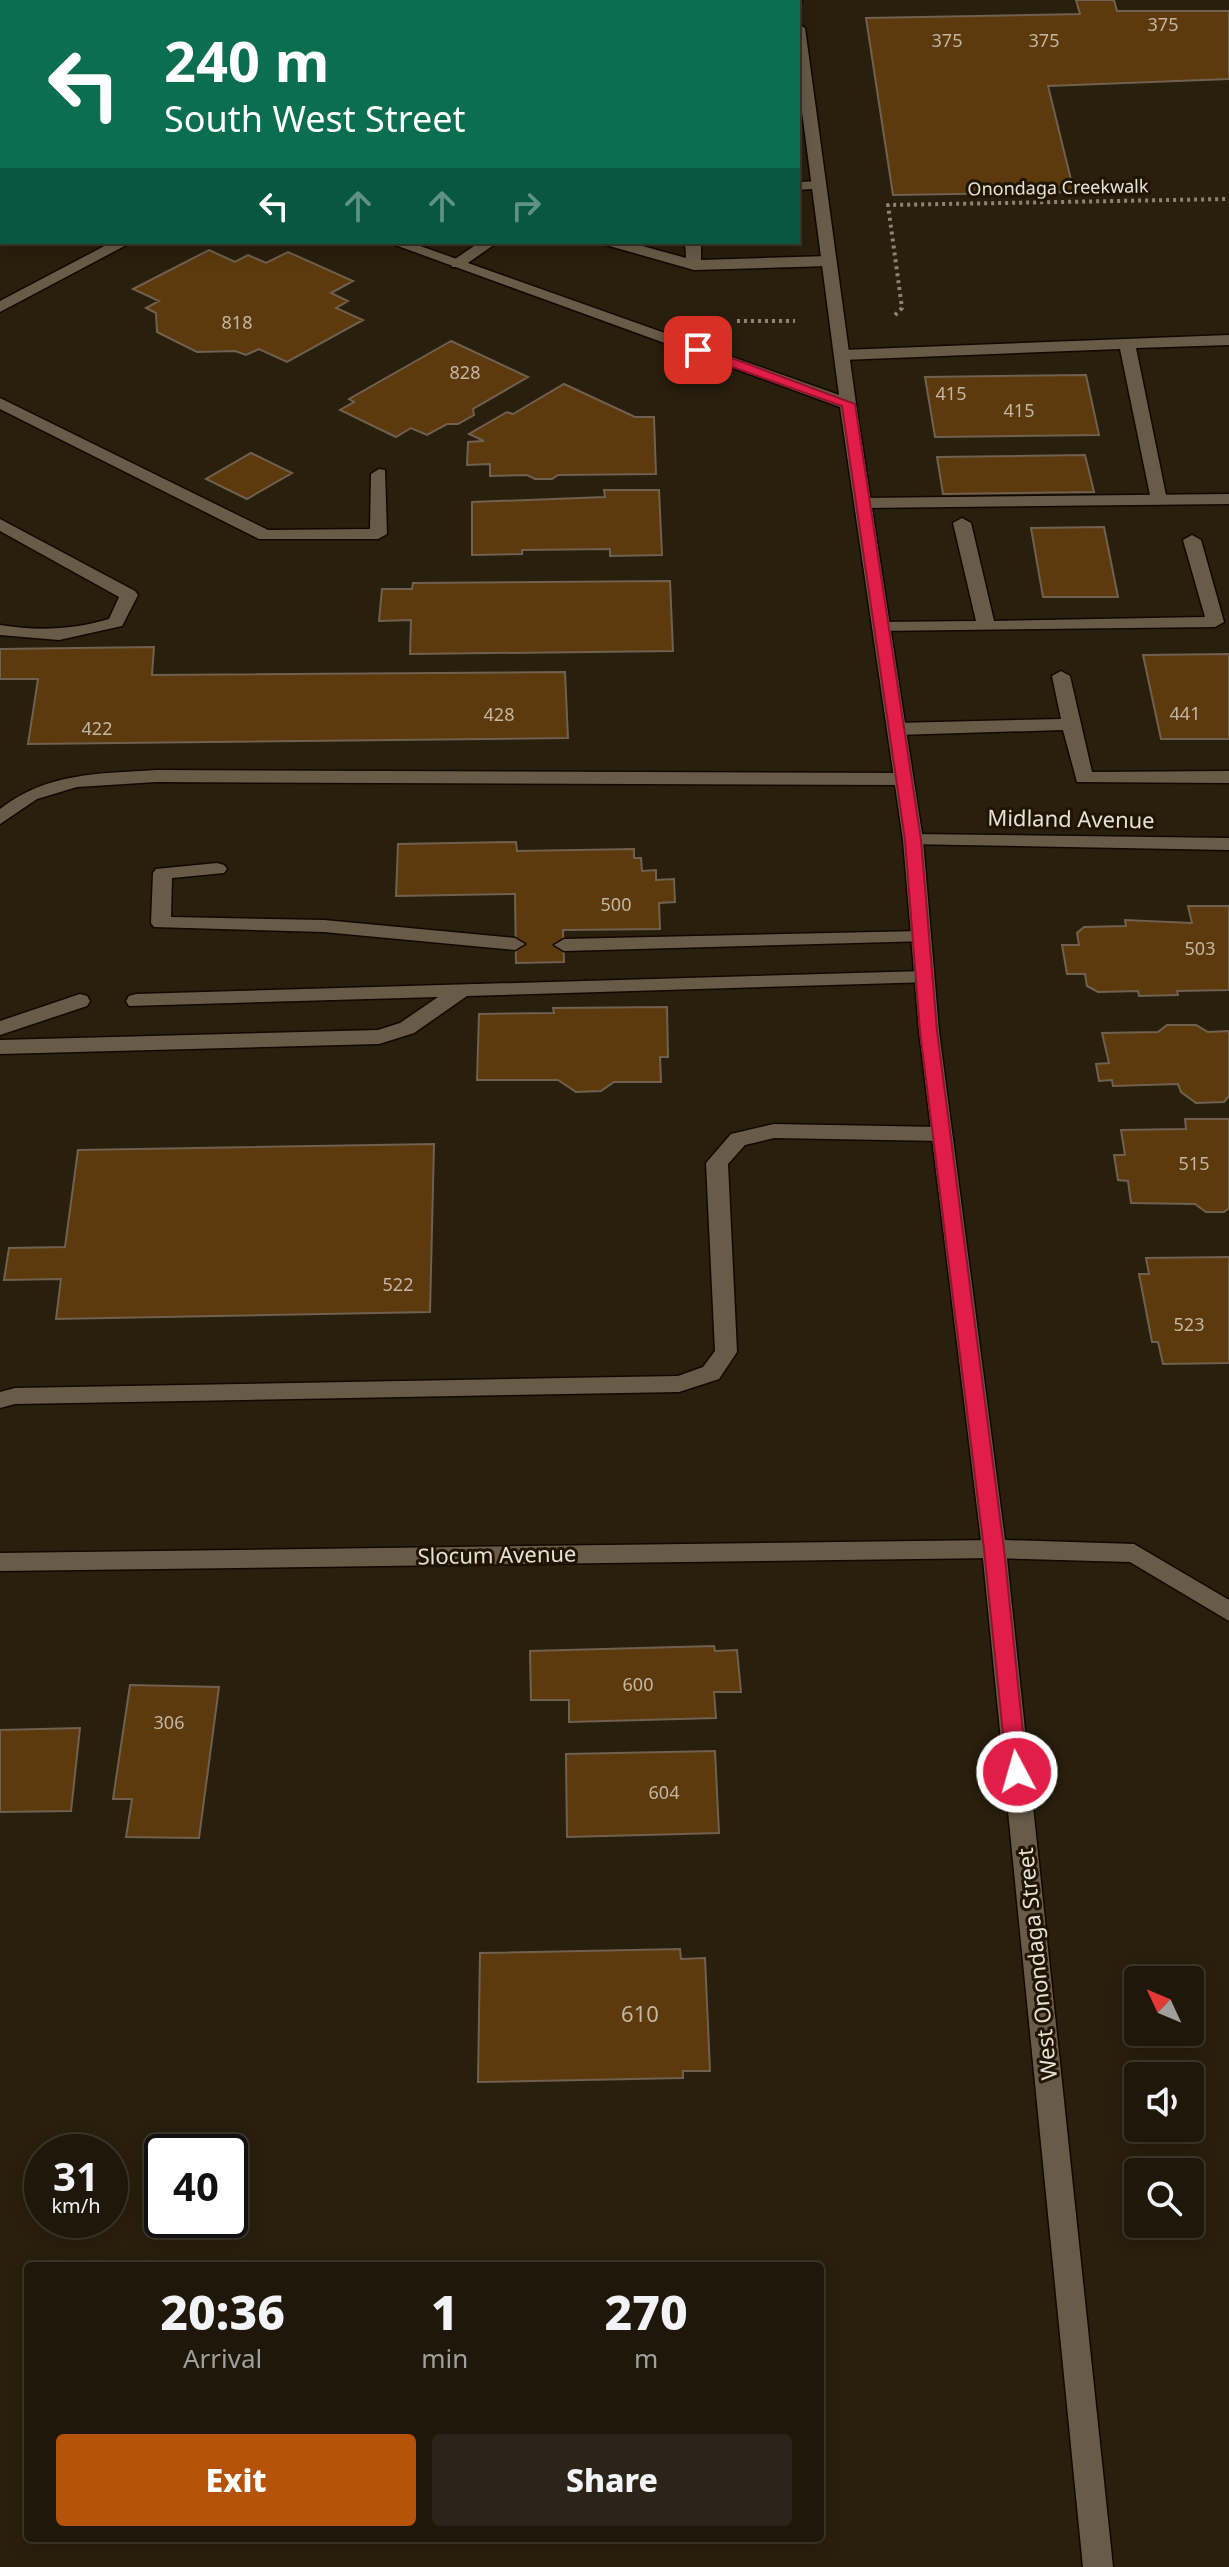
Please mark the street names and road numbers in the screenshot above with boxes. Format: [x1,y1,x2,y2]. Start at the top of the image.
street label: Onondaga Creekwalk [967,173,1149,201]
street label: Midland Avenue [987,802,1155,834]
street label: Slocum Avenue [417,1538,577,1570]
street label: West Onondaga Street [1009,1847,1063,2082]

